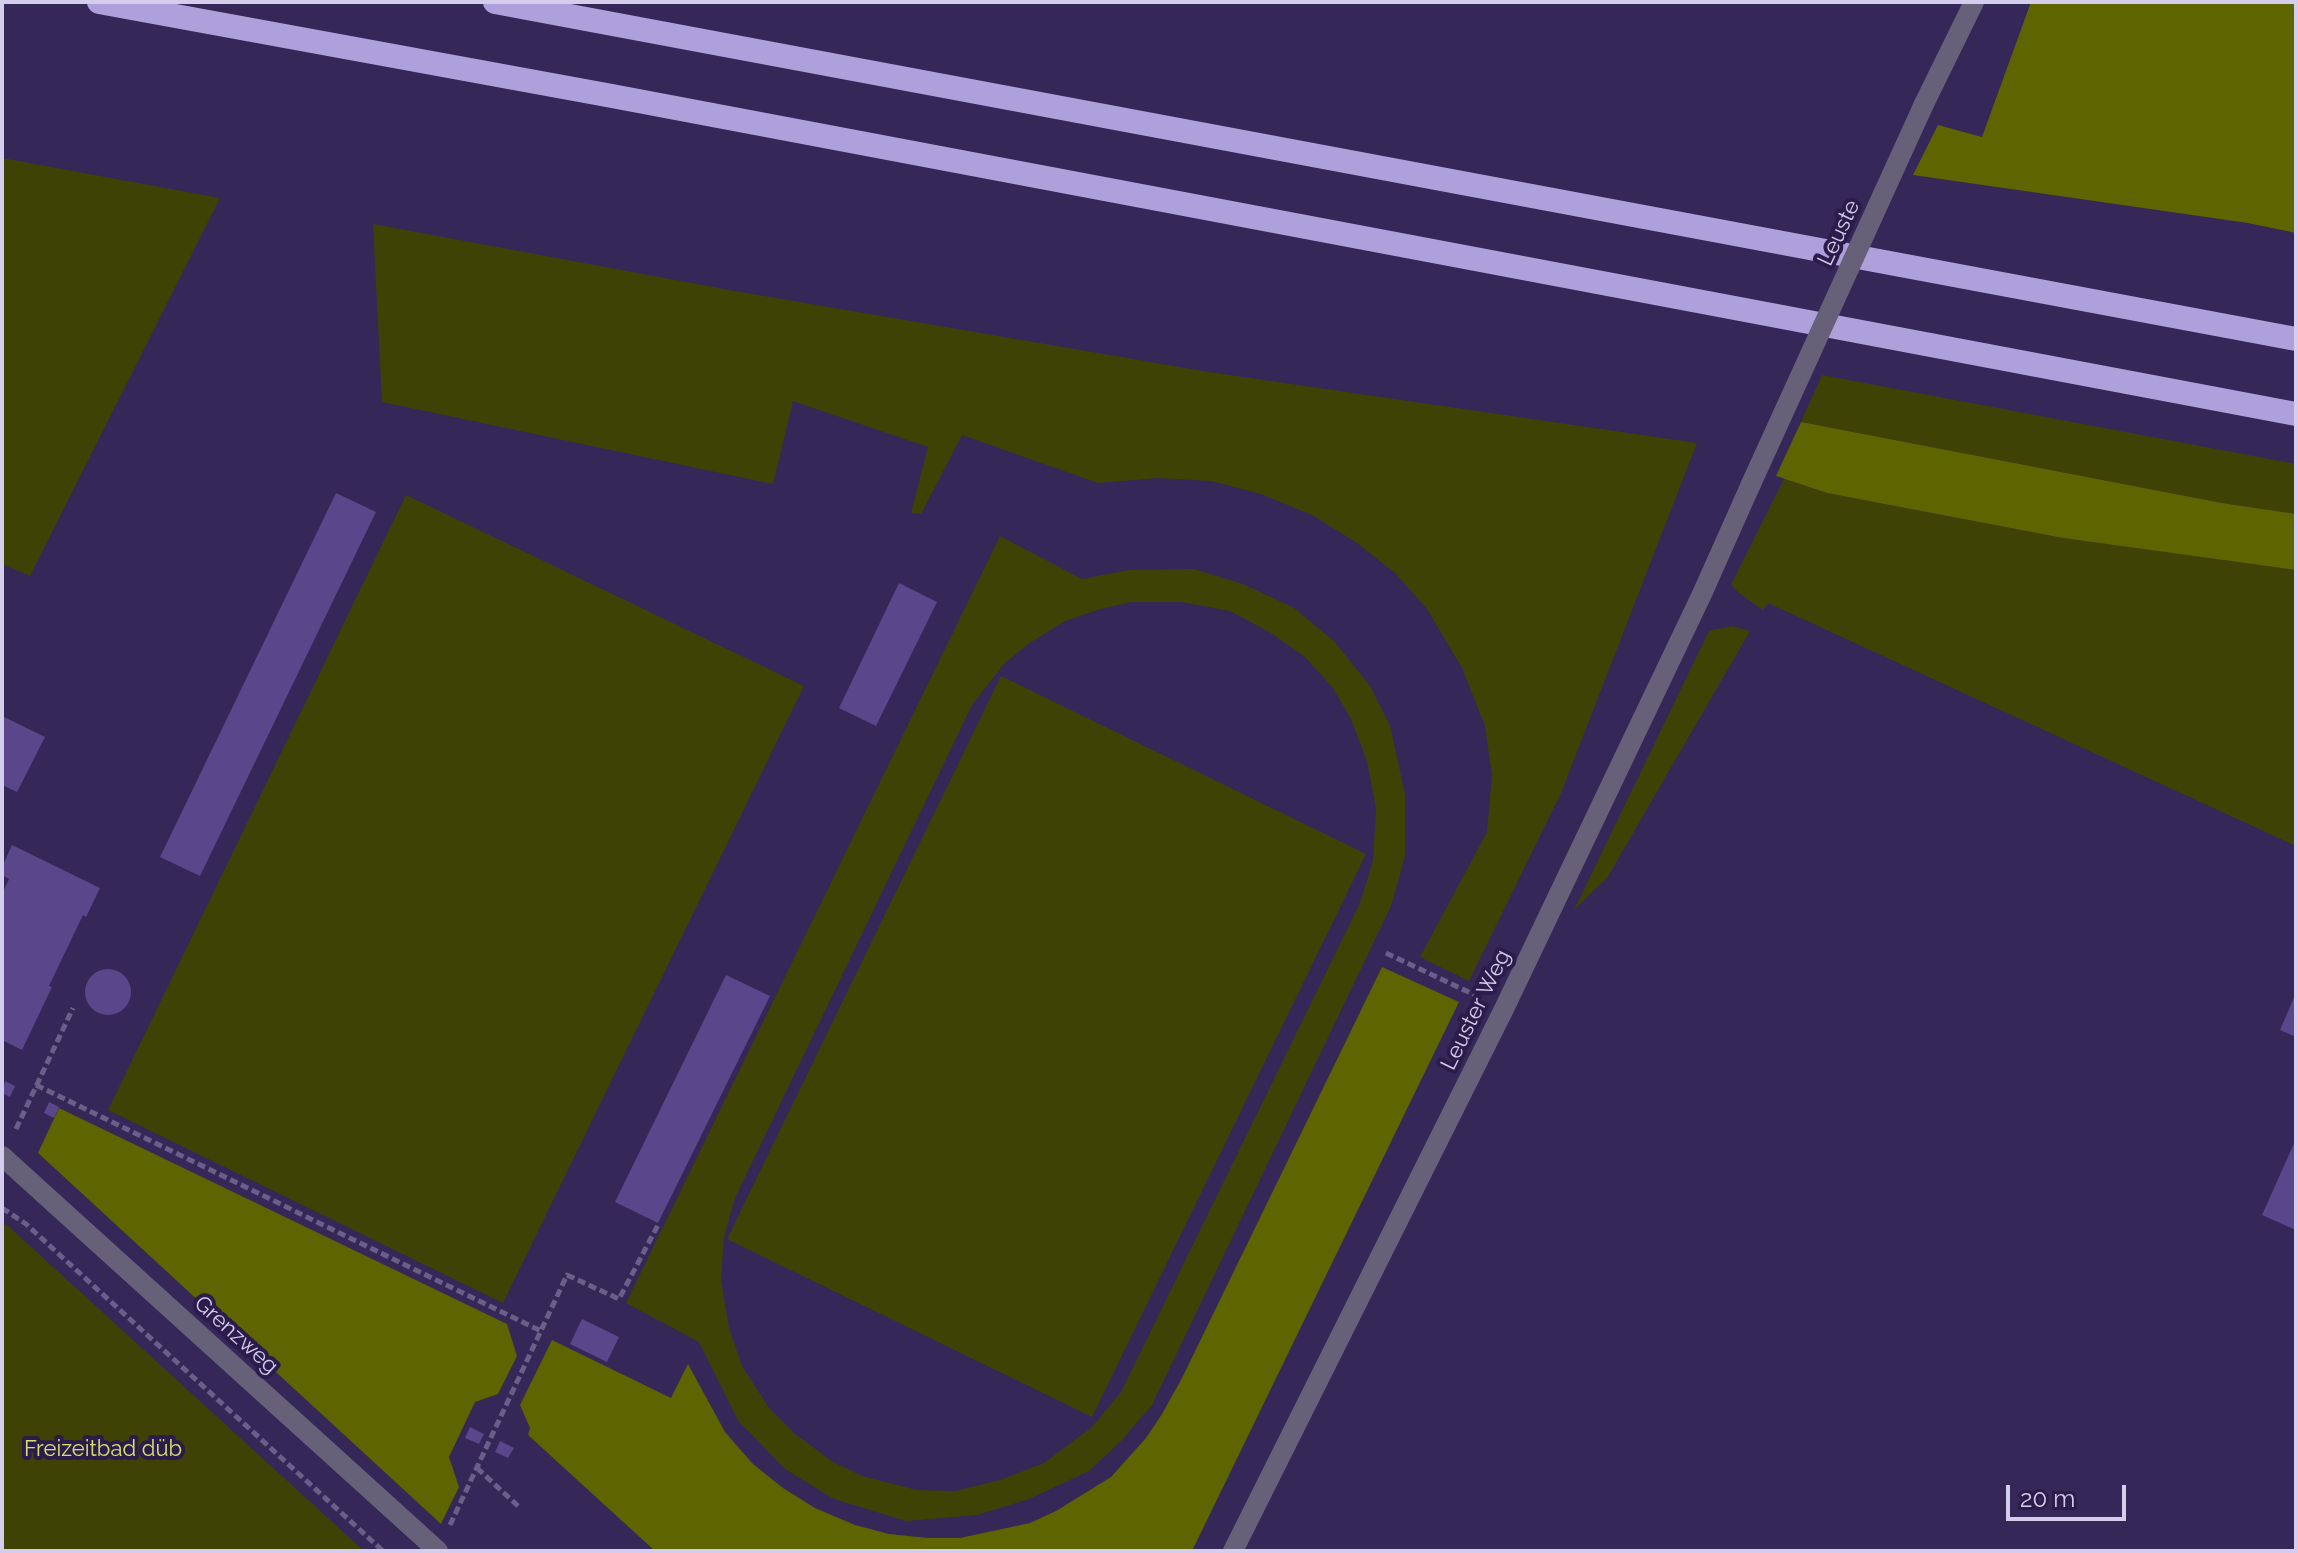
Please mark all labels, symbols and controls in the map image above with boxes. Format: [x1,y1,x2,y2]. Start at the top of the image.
street label: Leuste [1812,196,1866,270]
street label: Leuster Weg [1435,945,1517,1075]
street label: Grenzweg [189,1291,283,1379]
park label: Freizeitbad düb [24,1436,182,1462]
scale bar [2010,1469,2130,1519]
text: 20 m [2020,1484,2075,1513]

